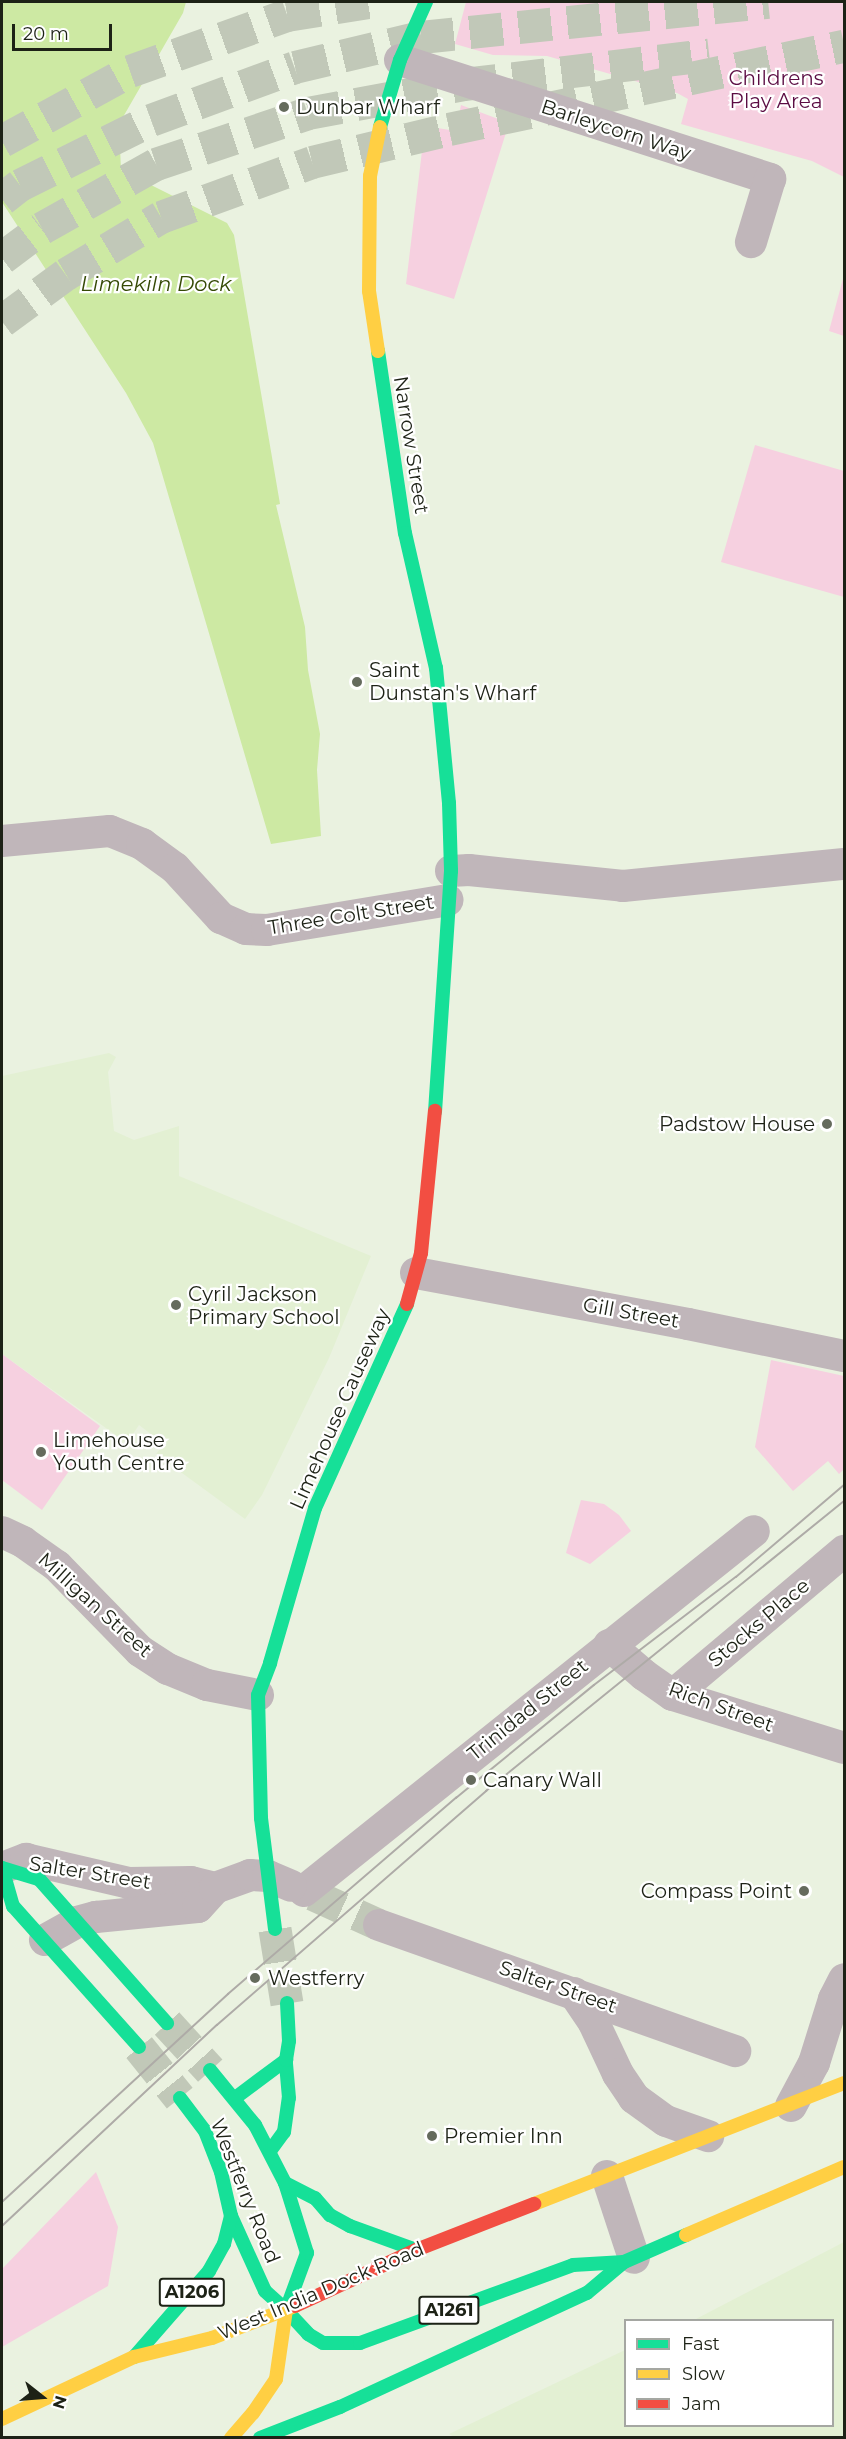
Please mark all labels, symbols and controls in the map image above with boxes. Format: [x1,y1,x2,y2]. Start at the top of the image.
scale bar [15,12,116,50]
text: 20 m [23,23,69,45]
park label: Childrens Play Area [728,66,824,113]
street label: Barleycorn Way [538,94,694,166]
place label: Dunbar Wharf [296,95,440,119]
marker: Dunbar Wharf [277,100,291,114]
water label: Limekiln Dock [80,271,232,297]
street label: Narrow Street [388,374,434,516]
place label: Saint Dunstan's Wharf [369,658,536,705]
marker: Saint Dunstan's Wharf [350,675,364,689]
street label: Three Colt Street [266,890,436,940]
place label: Padstow House [659,1112,815,1136]
marker: Padstow House [820,1117,834,1131]
place label: Cyril Jackson Primary School [188,1282,340,1329]
street label: Gill Street [581,1293,681,1333]
marker: Cyril Jackson Primary School [169,1298,183,1312]
street label: Limehouse Causeway [285,1305,395,1513]
place label: Limehouse Youth Centre [53,1428,185,1475]
marker: Limehouse Youth Centre [34,1445,48,1459]
street label: Milligan Street [33,1547,157,1663]
street label: Stocks Place [703,1574,815,1672]
street label: Trinidad Street [463,1654,593,1766]
street label: Rich Street [665,1677,777,1737]
place label: Canary Wall [483,1768,602,1792]
marker: Canary Wall [464,1773,478,1787]
street label: Salter Street [27,1852,153,1894]
place label: Compass Point [641,1879,792,1903]
marker: Compass Point [797,1884,811,1898]
street label: Salter Street [496,1956,620,2018]
place label: Westferry [268,1966,364,1990]
marker: Westferry [246,1969,264,1987]
street label: Westferry Road [205,2115,285,2267]
place label: Premier Inn [444,2124,563,2148]
marker: Premier Inn [425,2129,439,2143]
street label: West India Dock Road [214,2237,428,2345]
road number: A1206 [158,2277,226,2307]
road number: A1261 [418,2295,480,2325]
legend [624,2319,834,2427]
text: Fast [682,2333,720,2355]
text: Slow [682,2363,725,2385]
north arrow [12,2367,72,2427]
text: N [49,2393,71,2411]
text: Jam [682,2393,721,2415]

